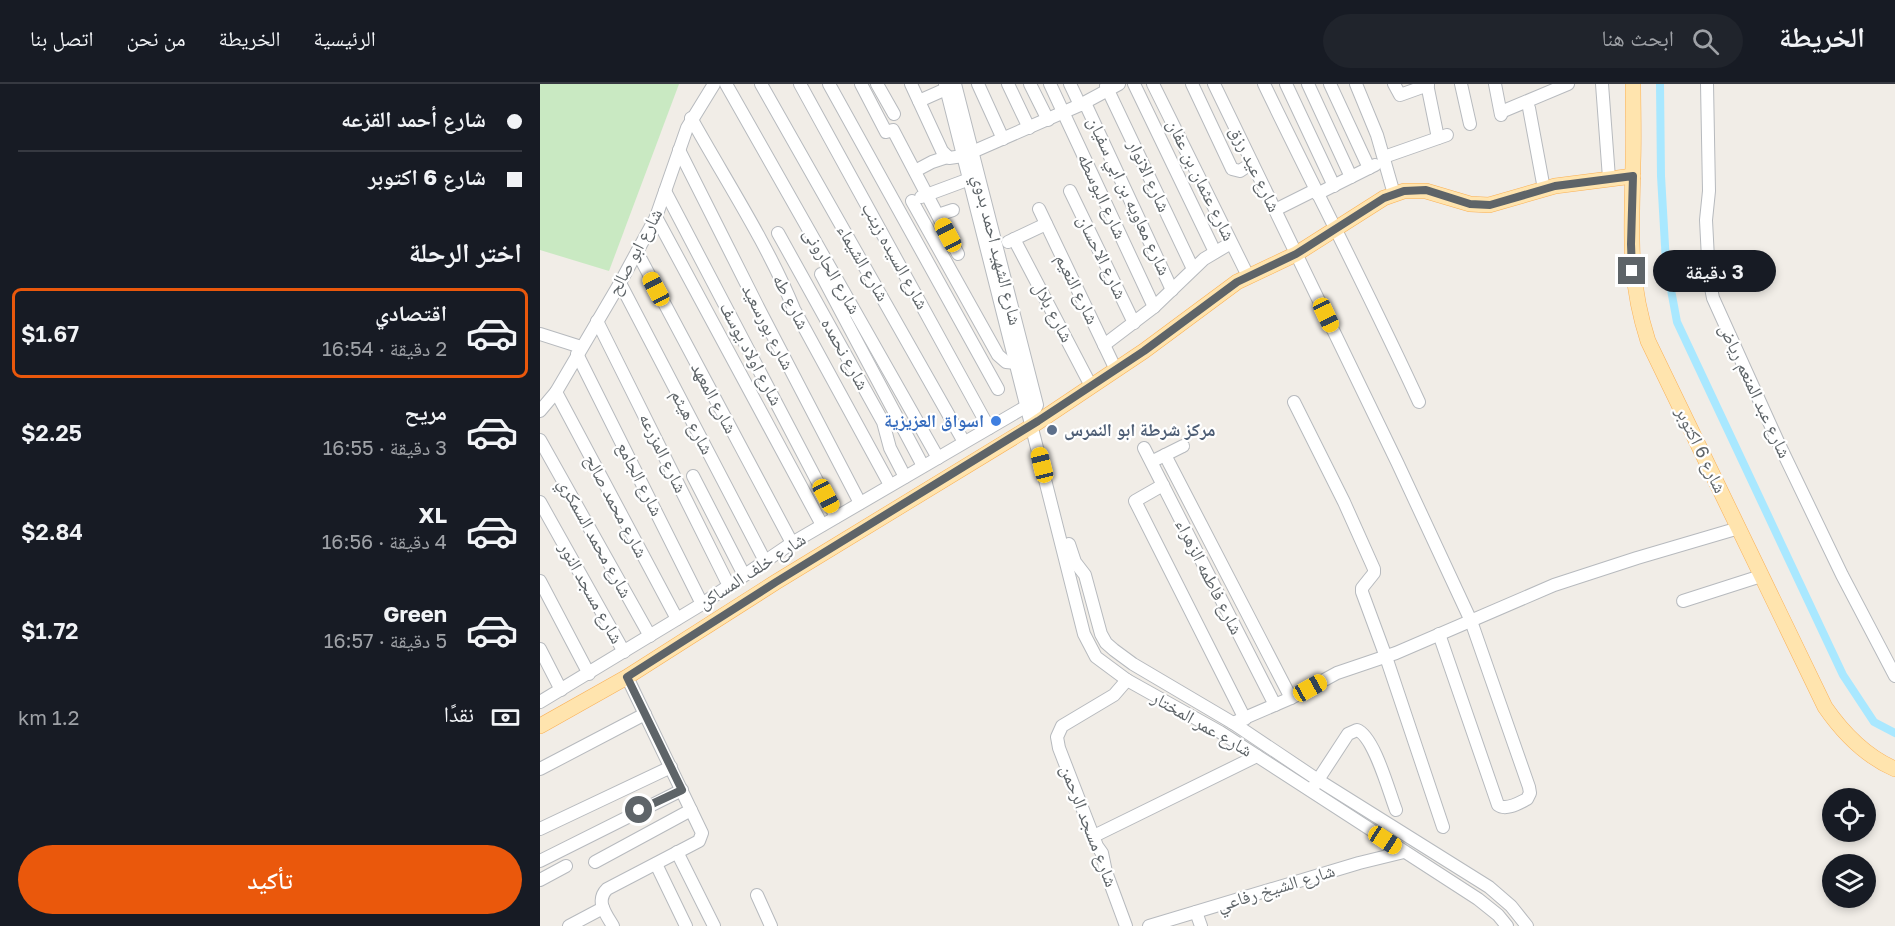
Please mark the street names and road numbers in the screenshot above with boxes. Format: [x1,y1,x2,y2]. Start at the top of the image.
street label: شارع معاويه بن ابي سفيان [1079,113,1176,280]
street label: شارع عثمان بن عفان [1162,115,1241,244]
street label: شارع عيد رزق [1225,122,1286,216]
street label: شارع الانوار [1122,135,1176,216]
street label: شارع البوسطه [1073,149,1132,242]
street label: شارع الشهيد احمد بدوي [964,172,1027,328]
street label: شارع السيده زينب [857,198,934,313]
street label: شارع ابو صالح [602,204,668,300]
street label: شارع الاحسان [1072,211,1133,303]
street label: شارع الشيماء [832,220,895,305]
street label: شارع الحارونى [798,223,866,318]
street label: شارع النعيم [1050,250,1104,328]
street label: شارع طه [768,270,815,333]
street label: شارع بلال [1028,278,1079,346]
street label: شارع بورسعيد [737,280,800,374]
street label: شارع اولاد يوسف [715,298,788,409]
street label: شارع نحمده [816,314,875,394]
street label: شارع عبد المنعم رياض [1713,320,1797,462]
street label: شارع المعهد [686,358,743,437]
street label: شارع هيثم [665,385,719,459]
street label: شارع 6 اكتوبر [1670,402,1732,497]
street label: شارع المزرعه [634,409,693,496]
street label: شارع الجامع [611,438,669,520]
street label: شارع محمد صالح [579,450,653,562]
street label: شارع محمد السمكري [550,474,638,603]
street label: شارع فاطمه الزهراء [1170,515,1248,638]
street label: شارع خلف المساكن [694,527,810,614]
street label: شارع مسجد النور [554,537,629,648]
street label: شارع عمر المختار [1147,685,1257,762]
street label: شارع مسجد الرحمن [1056,762,1123,890]
street label: شارع الشيخ رفاعي [1214,859,1339,920]

